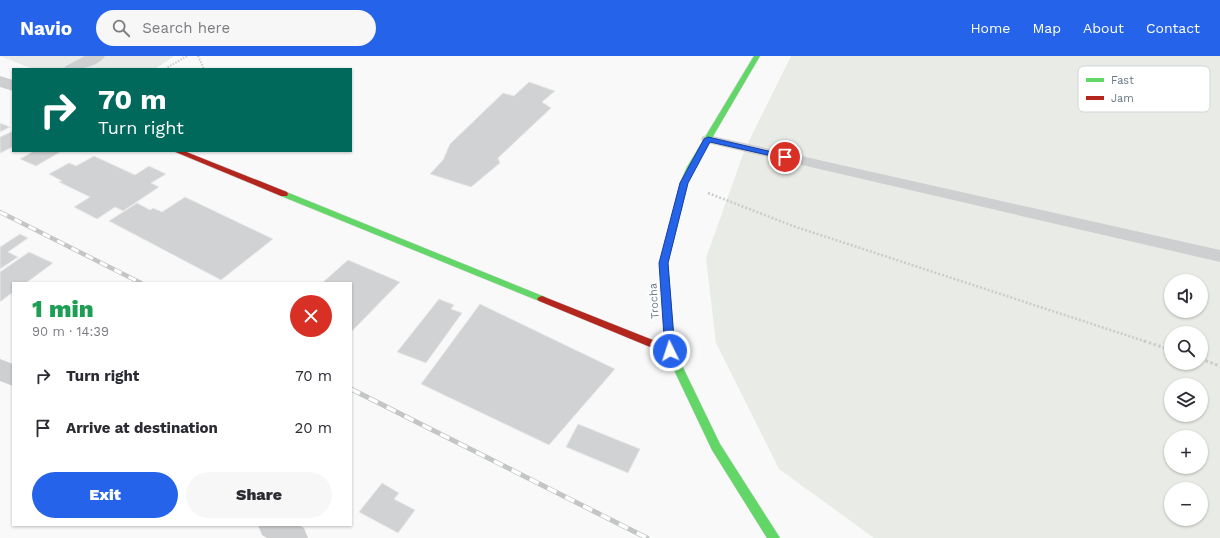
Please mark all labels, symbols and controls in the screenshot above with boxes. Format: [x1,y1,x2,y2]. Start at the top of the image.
search box [96,10,376,46]
text: Navio [20,17,72,40]
icon: search [110,17,132,39]
text: Search here [142,19,230,37]
text: Home [970,20,1010,36]
text: Map [1032,20,1061,36]
text: About [1083,20,1124,36]
text: Contact [1146,20,1200,36]
legend [1078,66,1210,112]
text: Fast [1111,74,1134,87]
text: 70 m [98,83,167,116]
icon: right [32,84,84,136]
text: Jam [1111,92,1134,105]
text: Turn right [98,117,184,138]
pin [768,140,802,174]
icon: arrive [774,146,796,168]
map controls [1164,274,1208,526]
button: sound [1164,274,1208,318]
street label: Trocha [646,283,662,319]
text: 1 min [32,295,94,323]
button: close [290,295,332,337]
text: 90 m · 14:39 [32,324,109,339]
button: search [1164,326,1208,370]
position arrow [649,330,691,372]
icon: right [32,365,54,387]
text: Turn right [66,367,139,385]
text: 70 m [295,367,332,385]
button: layers [1164,378,1208,422]
icon: arrive [32,417,54,439]
text: Arrive at destination [66,419,218,437]
text: 20 m [295,419,332,437]
button: + [1164,430,1208,474]
button: Exit [32,472,178,518]
button: Share [186,472,332,518]
button: − [1164,482,1208,526]

